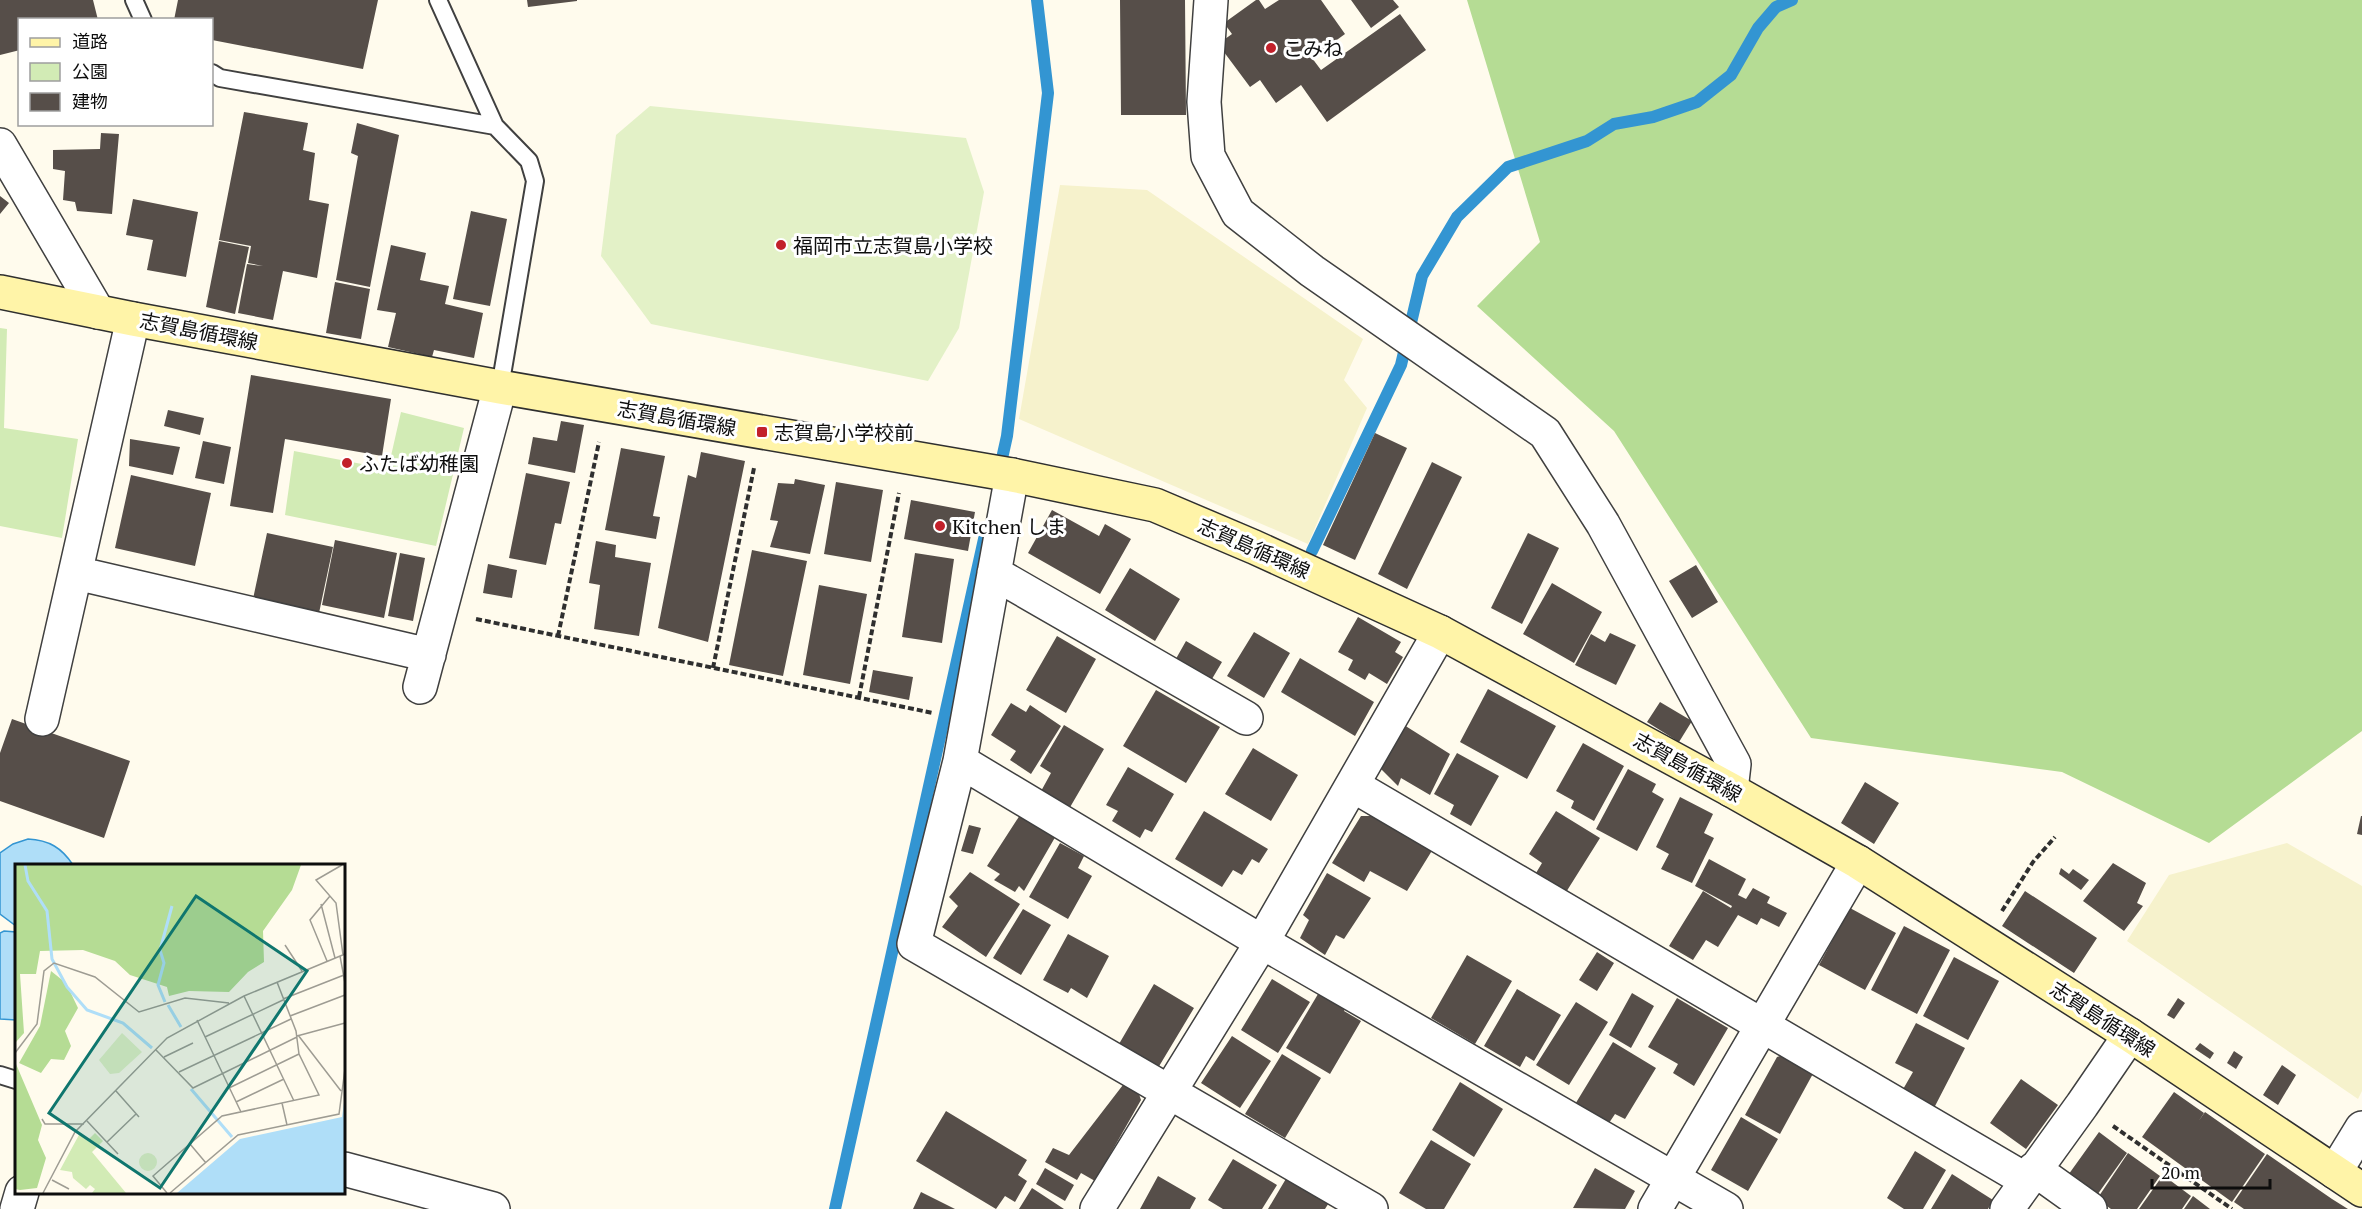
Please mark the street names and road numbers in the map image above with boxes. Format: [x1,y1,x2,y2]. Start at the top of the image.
street label: 志賀島循環線 [138,306,260,356]
street label: 志賀島循環線 [616,394,738,442]
street label: 志賀島循環線 [1194,511,1314,585]
street label: 志賀島循環線 [1629,726,1747,808]
street label: 志賀島循環線 [2045,975,2161,1063]

